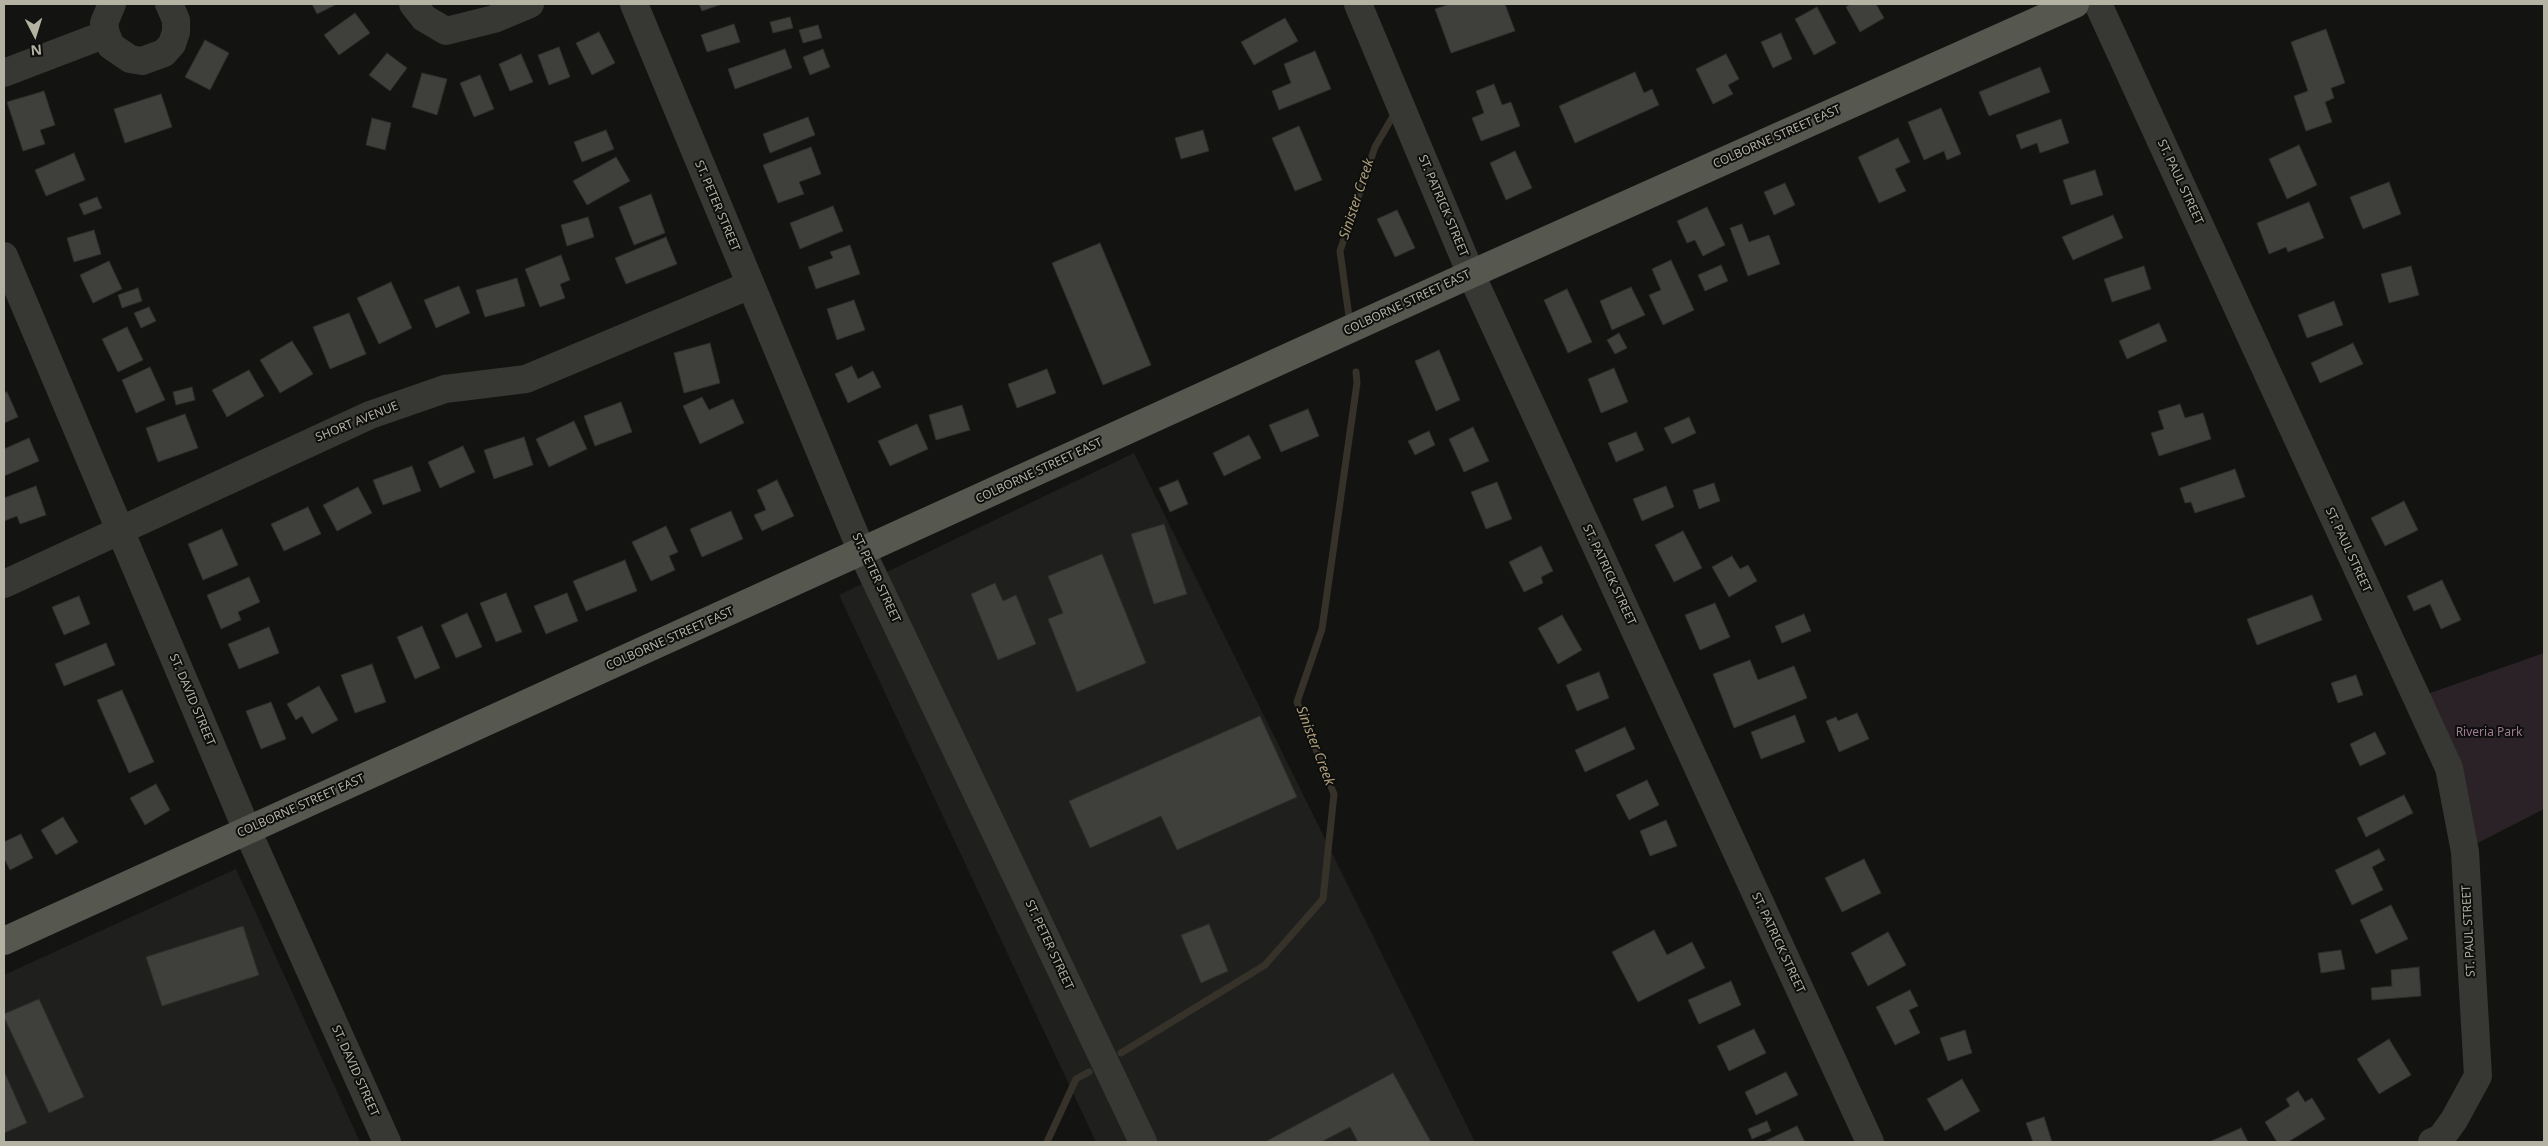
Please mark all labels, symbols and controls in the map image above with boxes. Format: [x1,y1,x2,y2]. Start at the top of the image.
north arrow [10,10,60,60]
text: N [30,40,43,60]
street label: COLBORNE STREET EAST [1711,102,1843,172]
street label: ST. PAUL STREET [2154,137,2206,227]
street label: ST. PATRICK STREET [1415,153,1471,259]
water label: Sinister Creek [1336,157,1378,241]
street label: ST. PETER STREET [691,158,743,254]
street label: COLBORNE STREET EAST [1341,267,1473,339]
street label: SHORT AVENUE [314,399,400,445]
street label: COLBORNE STREET EAST [973,435,1105,507]
street label: ST. PAUL STREET [2322,505,2374,595]
street label: ST. PATRICK STREET [1579,522,1639,628]
street label: ST. PETER STREET [849,531,903,625]
street label: COLBORNE STREET EAST [604,604,736,674]
street label: ST. DAVID STREET [166,652,218,748]
water label: Sinister Creek [1292,704,1338,788]
park label: Riveria Park [2456,726,2522,740]
street label: COLBORNE STREET EAST [235,771,367,841]
street label: ST. PAUL STREET [2459,885,2479,977]
street label: ST. PATRICK STREET [1748,890,1808,996]
street label: ST. PETER STREET [1022,898,1076,992]
street label: ST. DAVID STREET [328,1023,382,1119]

